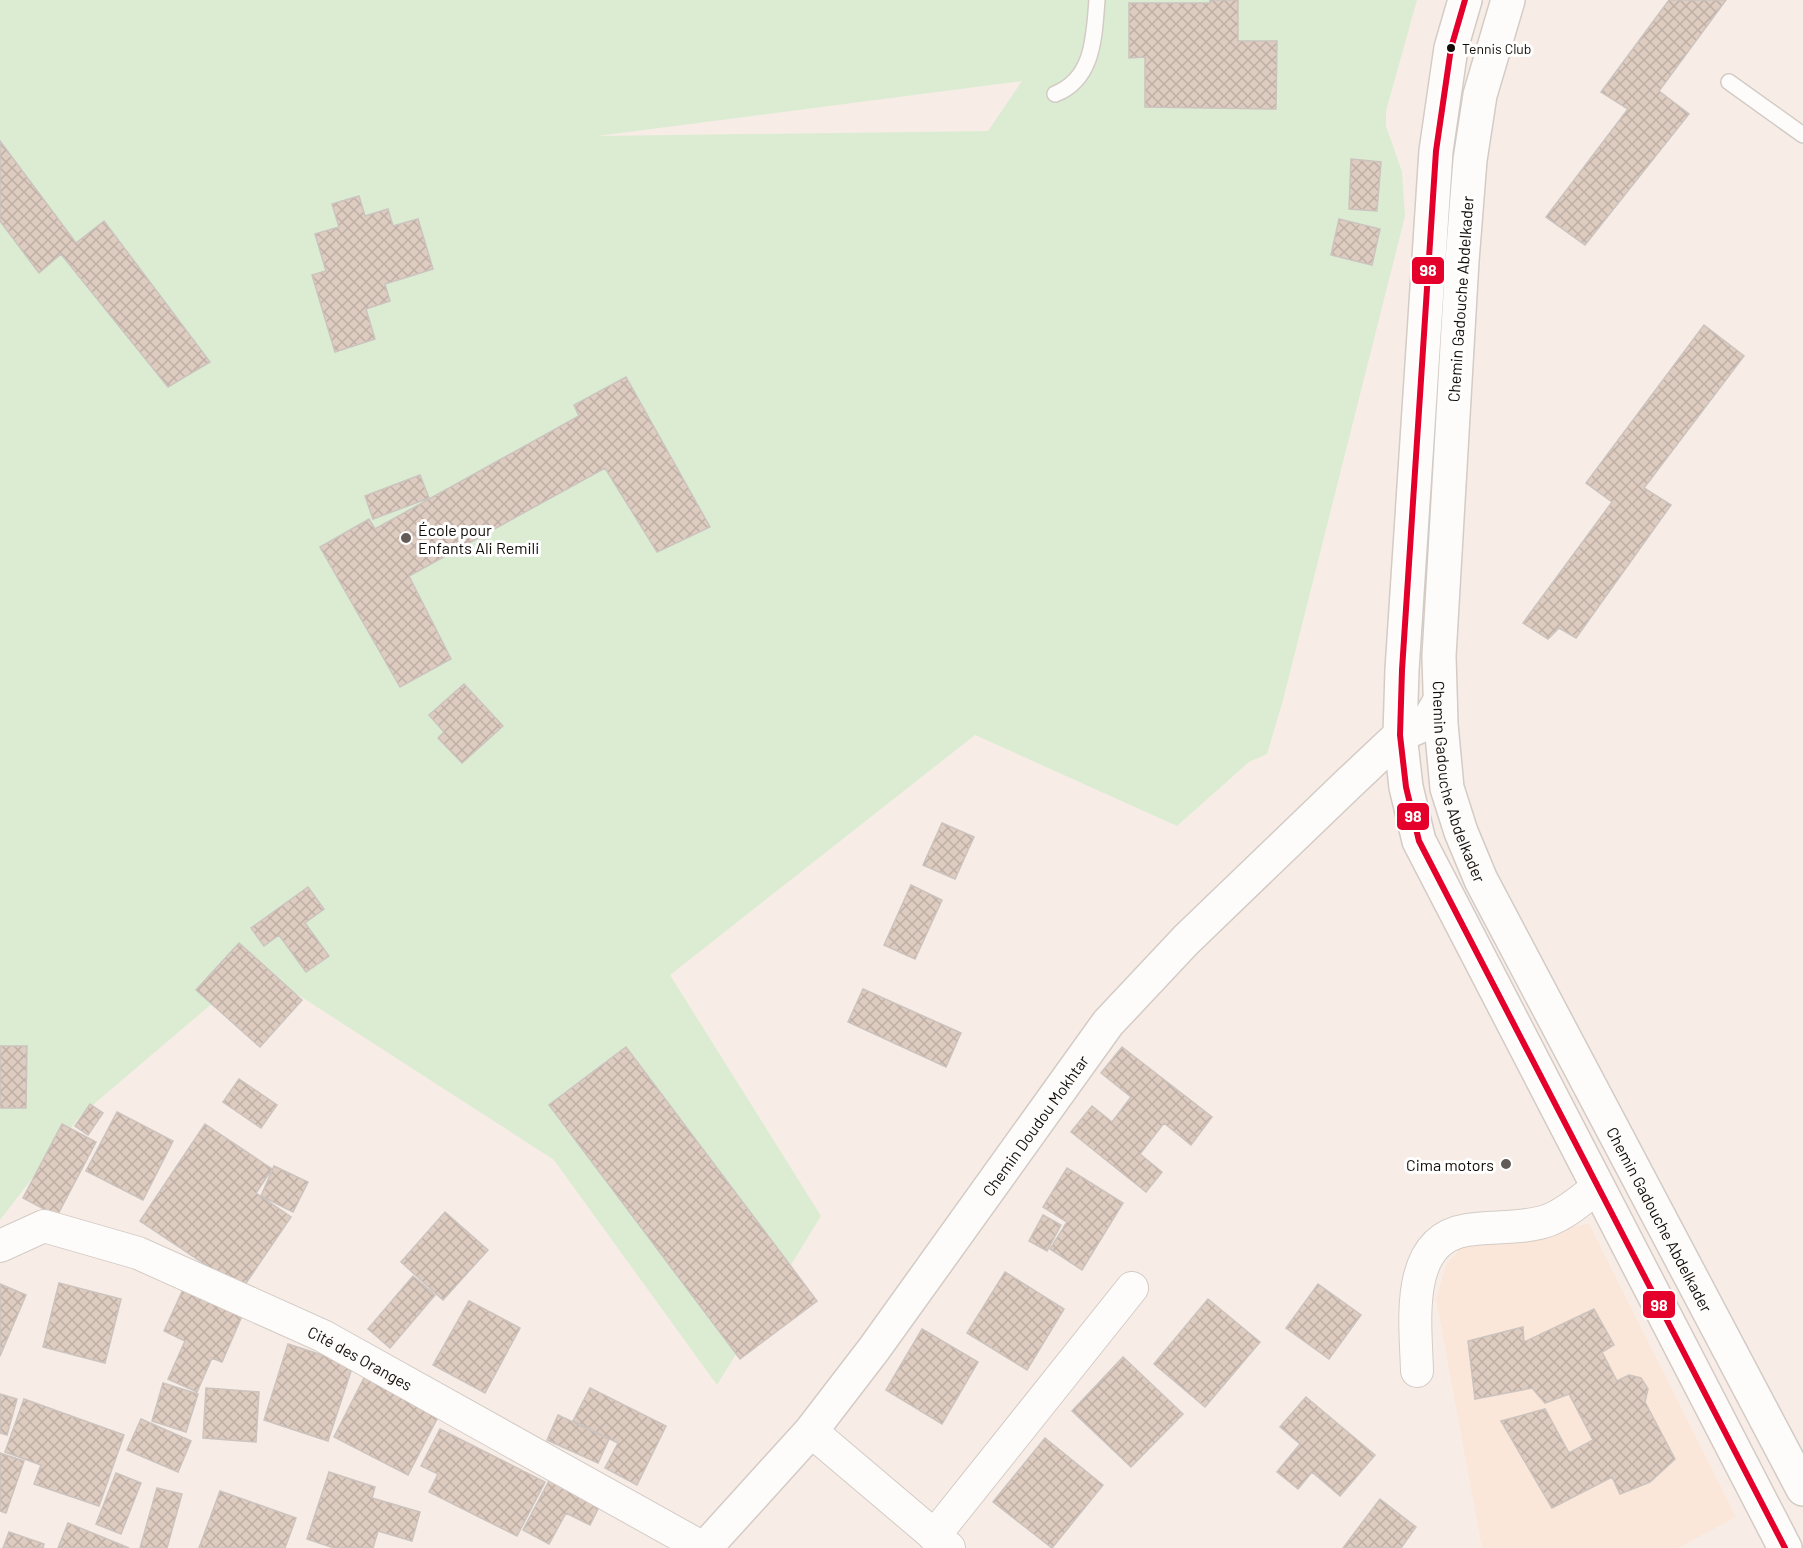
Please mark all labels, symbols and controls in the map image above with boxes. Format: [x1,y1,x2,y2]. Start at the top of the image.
place label: Tennis Club [1462,40,1532,57]
marker: Tennis Club [1445,42,1457,54]
street label: Chemin Gadouche Abdelkader [1443,195,1477,403]
line badge: 98 [1411,256,1445,285]
text: 98 [1419,260,1437,279]
place label: École pour Enfants Ali Remili [418,520,539,557]
marker: École pour Enfants Ali Remili [399,531,413,545]
street label: Chemin Gadouche Abdelkader [1430,680,1490,885]
line badge: 98 [1396,802,1430,831]
text: 98 [1404,806,1422,825]
street label: Chemin Doudou Mokhtar [978,1051,1092,1199]
street label: Chemin Gadouche Abdelkader [1604,1123,1717,1315]
place label: Cima motors [1406,1155,1494,1174]
marker: Cima motors [1499,1157,1513,1171]
line badge: 98 [1642,1290,1676,1319]
text: 98 [1650,1295,1668,1314]
street label: Cité des Oranges [305,1321,416,1394]

